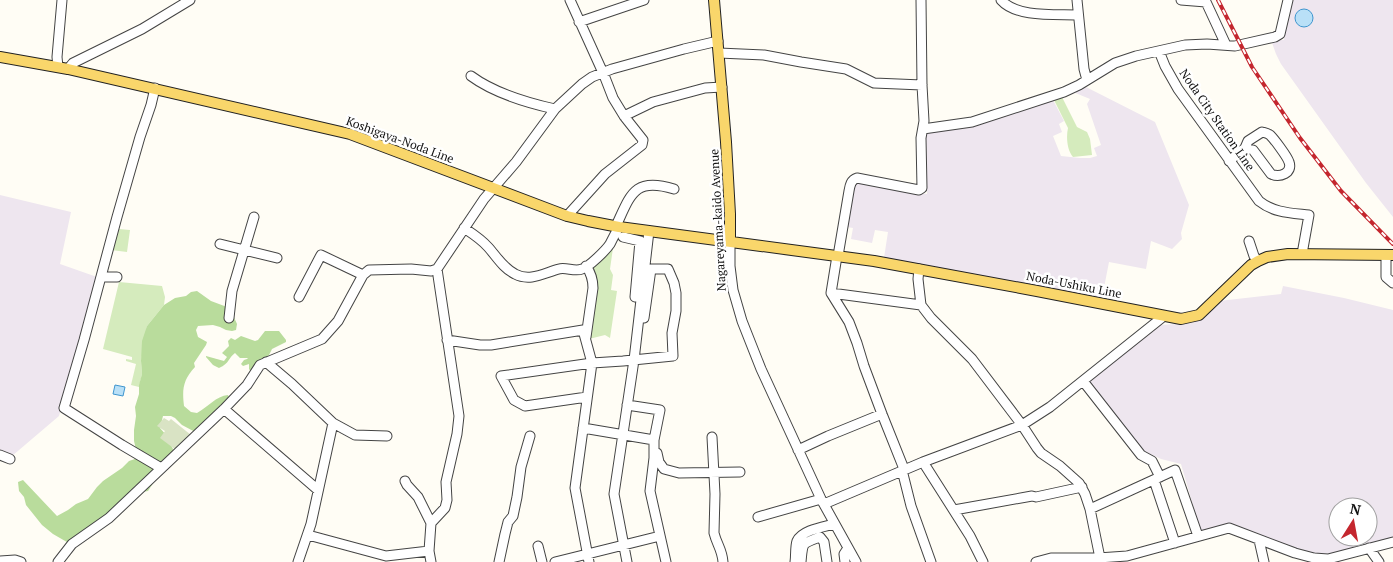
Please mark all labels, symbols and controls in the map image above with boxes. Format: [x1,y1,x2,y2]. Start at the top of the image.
street label: Noda City Station Line [1177,66,1258,174]
street label: Koshigaya-Noda Line [344,113,456,166]
street label: Nagareyama-kaido Avenue [706,149,729,292]
street label: Noda-Ushiku Line [1025,268,1123,301]
north arrow [1328,497,1378,547]
text: N [1349,498,1363,519]

